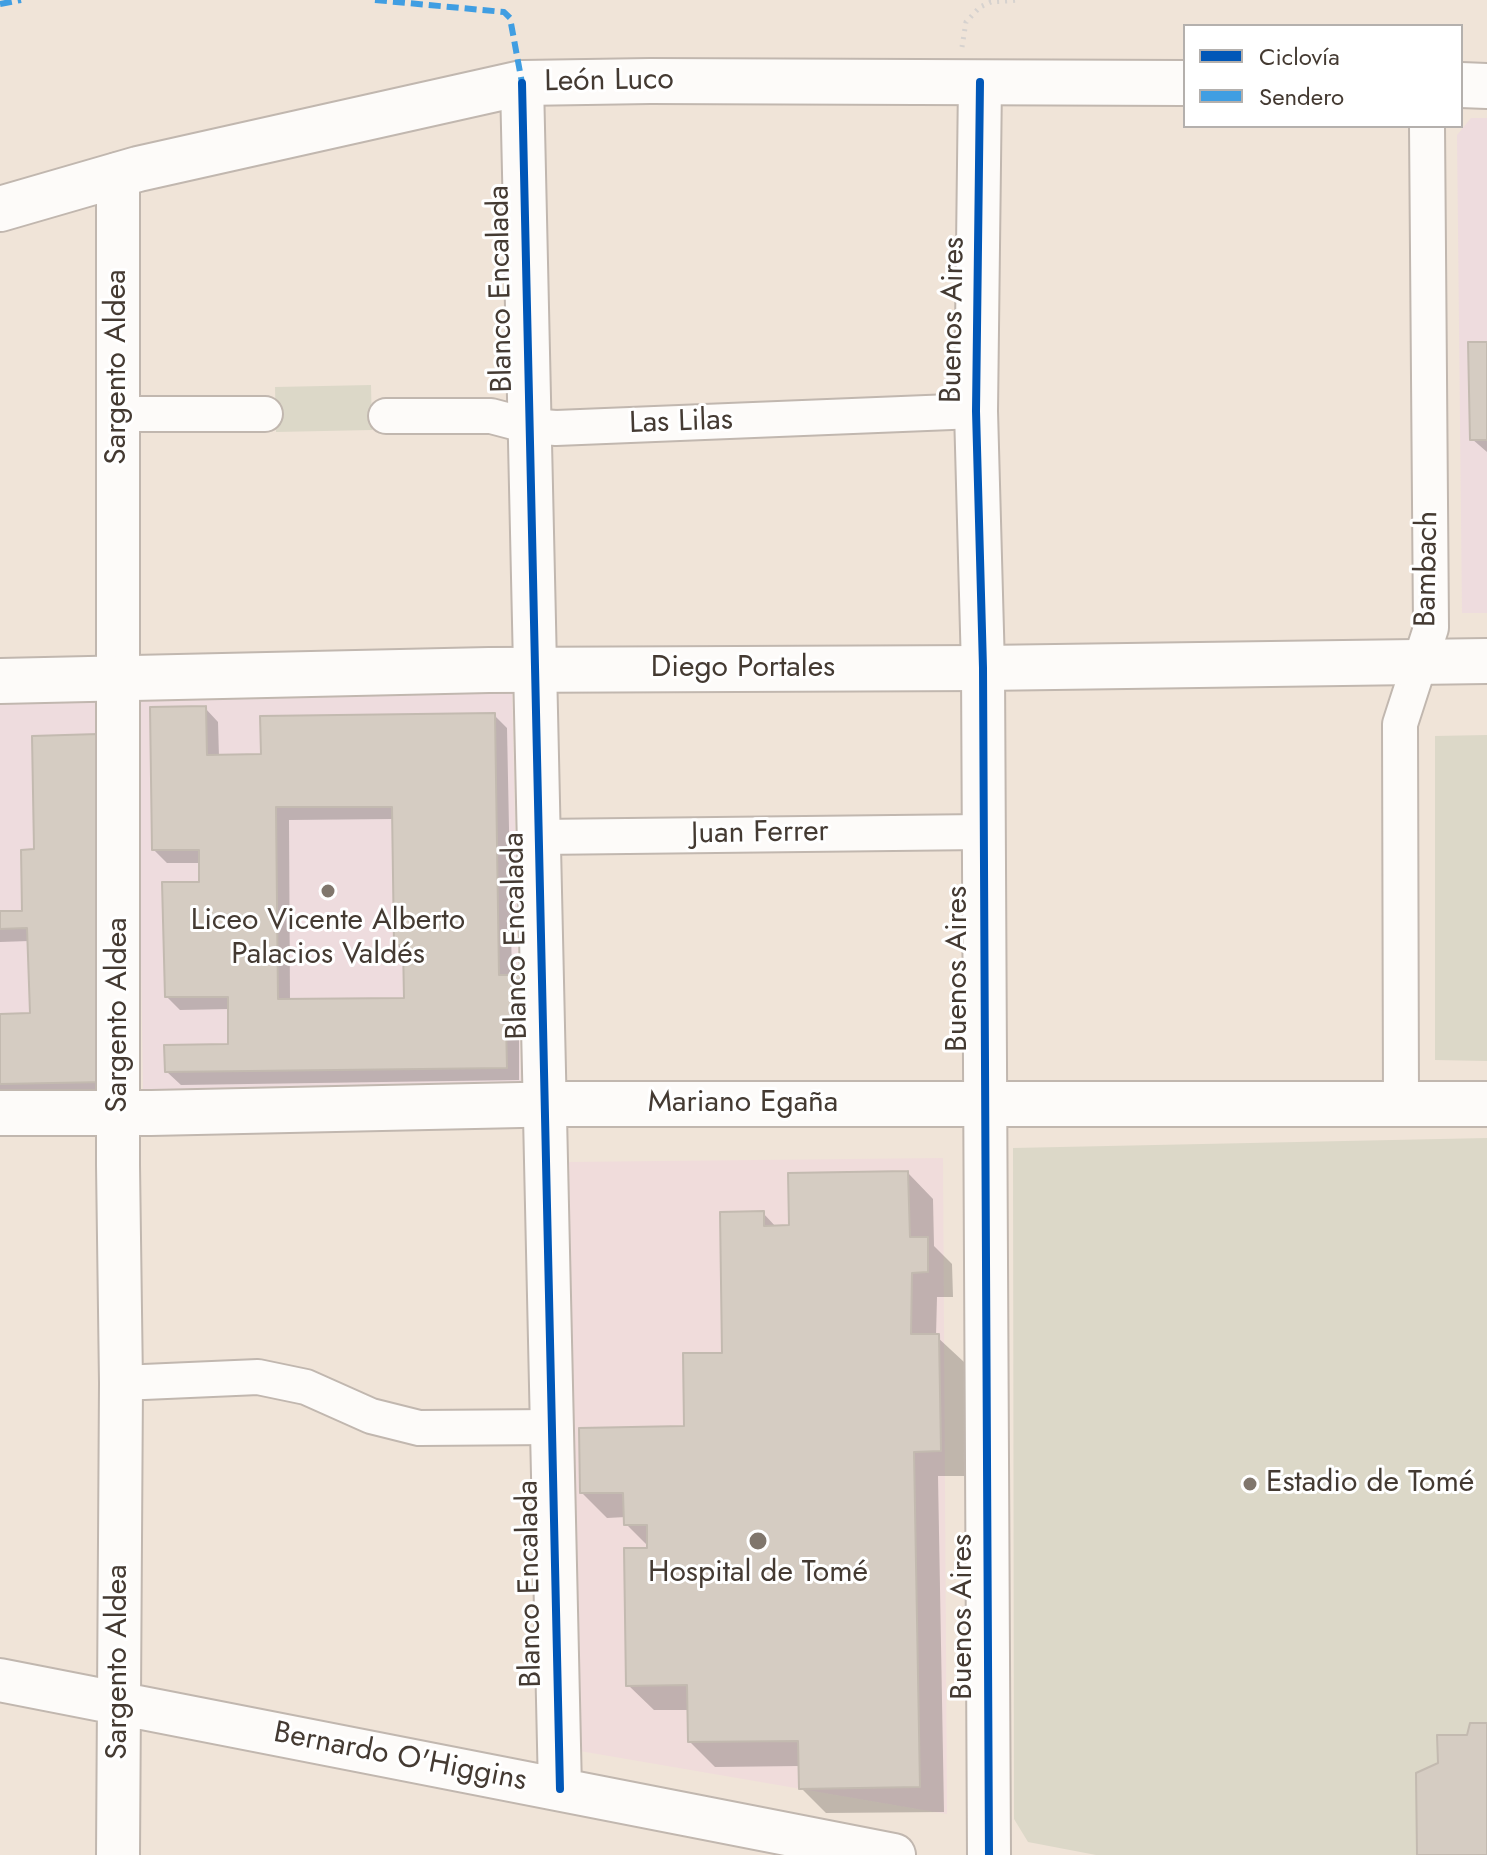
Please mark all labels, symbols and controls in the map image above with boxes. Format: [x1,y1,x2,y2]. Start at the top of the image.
legend [1183,24,1463,128]
text: Ciclovía [1259,39,1340,74]
street label: León Luco [544,63,674,101]
text: Sendero [1259,79,1344,114]
street label: Blanco Encalada [482,185,522,393]
street label: Buenos Aires [935,237,973,403]
street label: Sargento Aldea [100,269,136,465]
street label: Las Lilas [629,403,733,443]
street label: Bambach [1409,511,1447,627]
street label: Diego Portales [651,651,835,687]
street label: Juan Ferrer [691,815,829,853]
street label: Blanco Encalada [497,832,537,1040]
marker: Liceo Vicente Alberto Palacios Valdés [319,882,337,900]
street label: Buenos Aires [941,886,977,1052]
place label: Liceo Vicente Alberto Palacios Valdés [191,904,465,974]
street label: Sargento Aldea [101,917,137,1113]
street label: Mariano Egaña [648,1086,838,1122]
place label: Estadio de Tomé [1266,1466,1474,1502]
marker: Estadio de Tomé [1241,1475,1259,1493]
street label: Blanco Encalada [511,1480,551,1688]
marker: Hospital de Tomé [747,1530,769,1552]
street label: Buenos Aires [946,1534,982,1700]
place label: Hospital de Tomé [648,1556,868,1592]
street label: Sargento Aldea [101,1564,137,1760]
street label: Bernardo O'Higgins [271,1716,529,1800]

